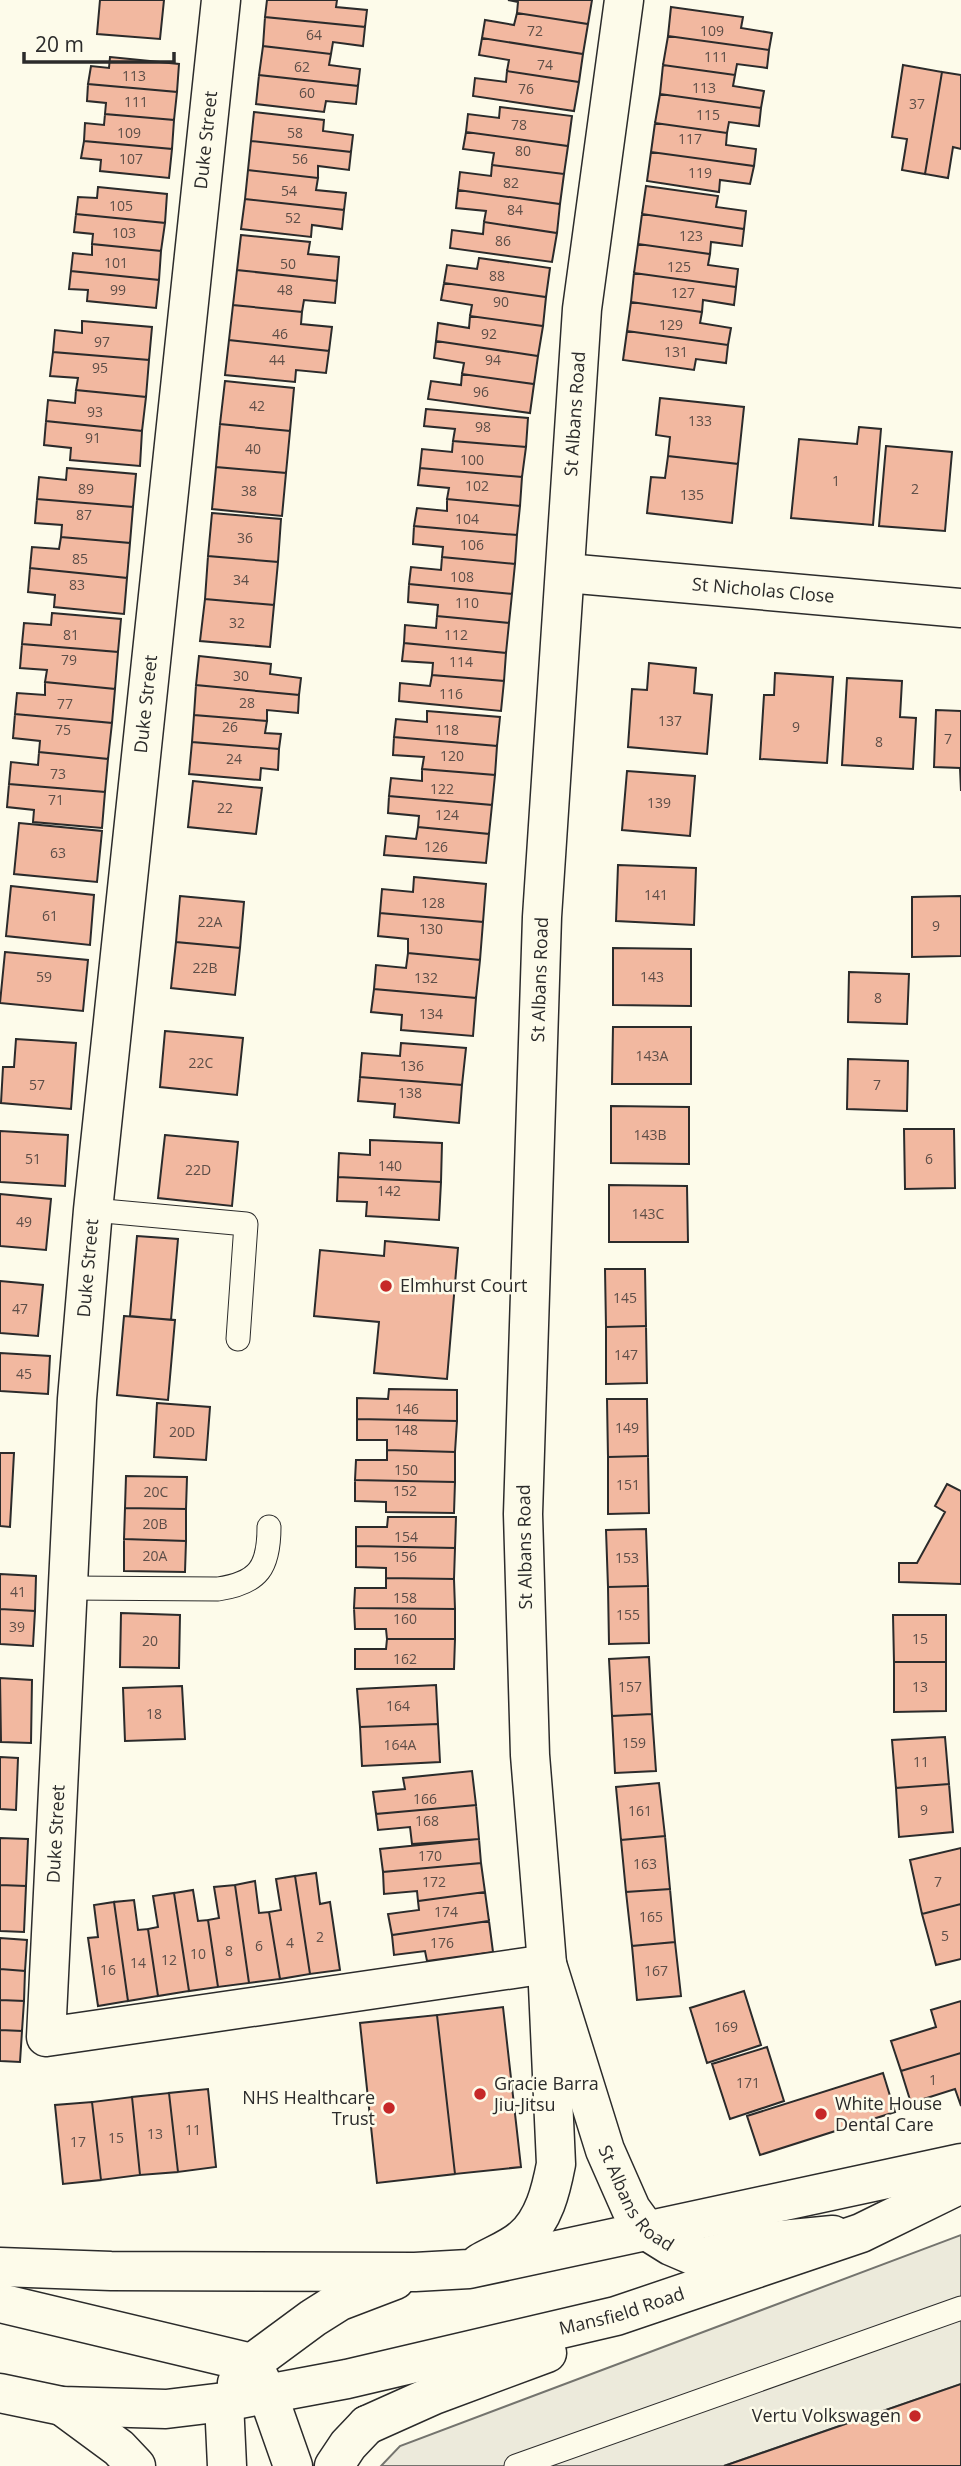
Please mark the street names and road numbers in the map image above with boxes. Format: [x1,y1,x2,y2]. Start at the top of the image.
street label: Duke Street [188,90,222,190]
street label: St Albans Road [558,350,590,477]
street label: St Nicholas Close [691,571,836,608]
street label: Duke Street [128,654,162,754]
street label: St Albans Road [525,917,553,1043]
street label: Duke Street [71,1218,103,1318]
street label: St Albans Road [511,1484,537,1610]
street label: Duke Street [40,1784,70,1884]
street label: St Albans Road [593,2141,679,2256]
street label: Mansfield Road [556,2281,687,2340]

